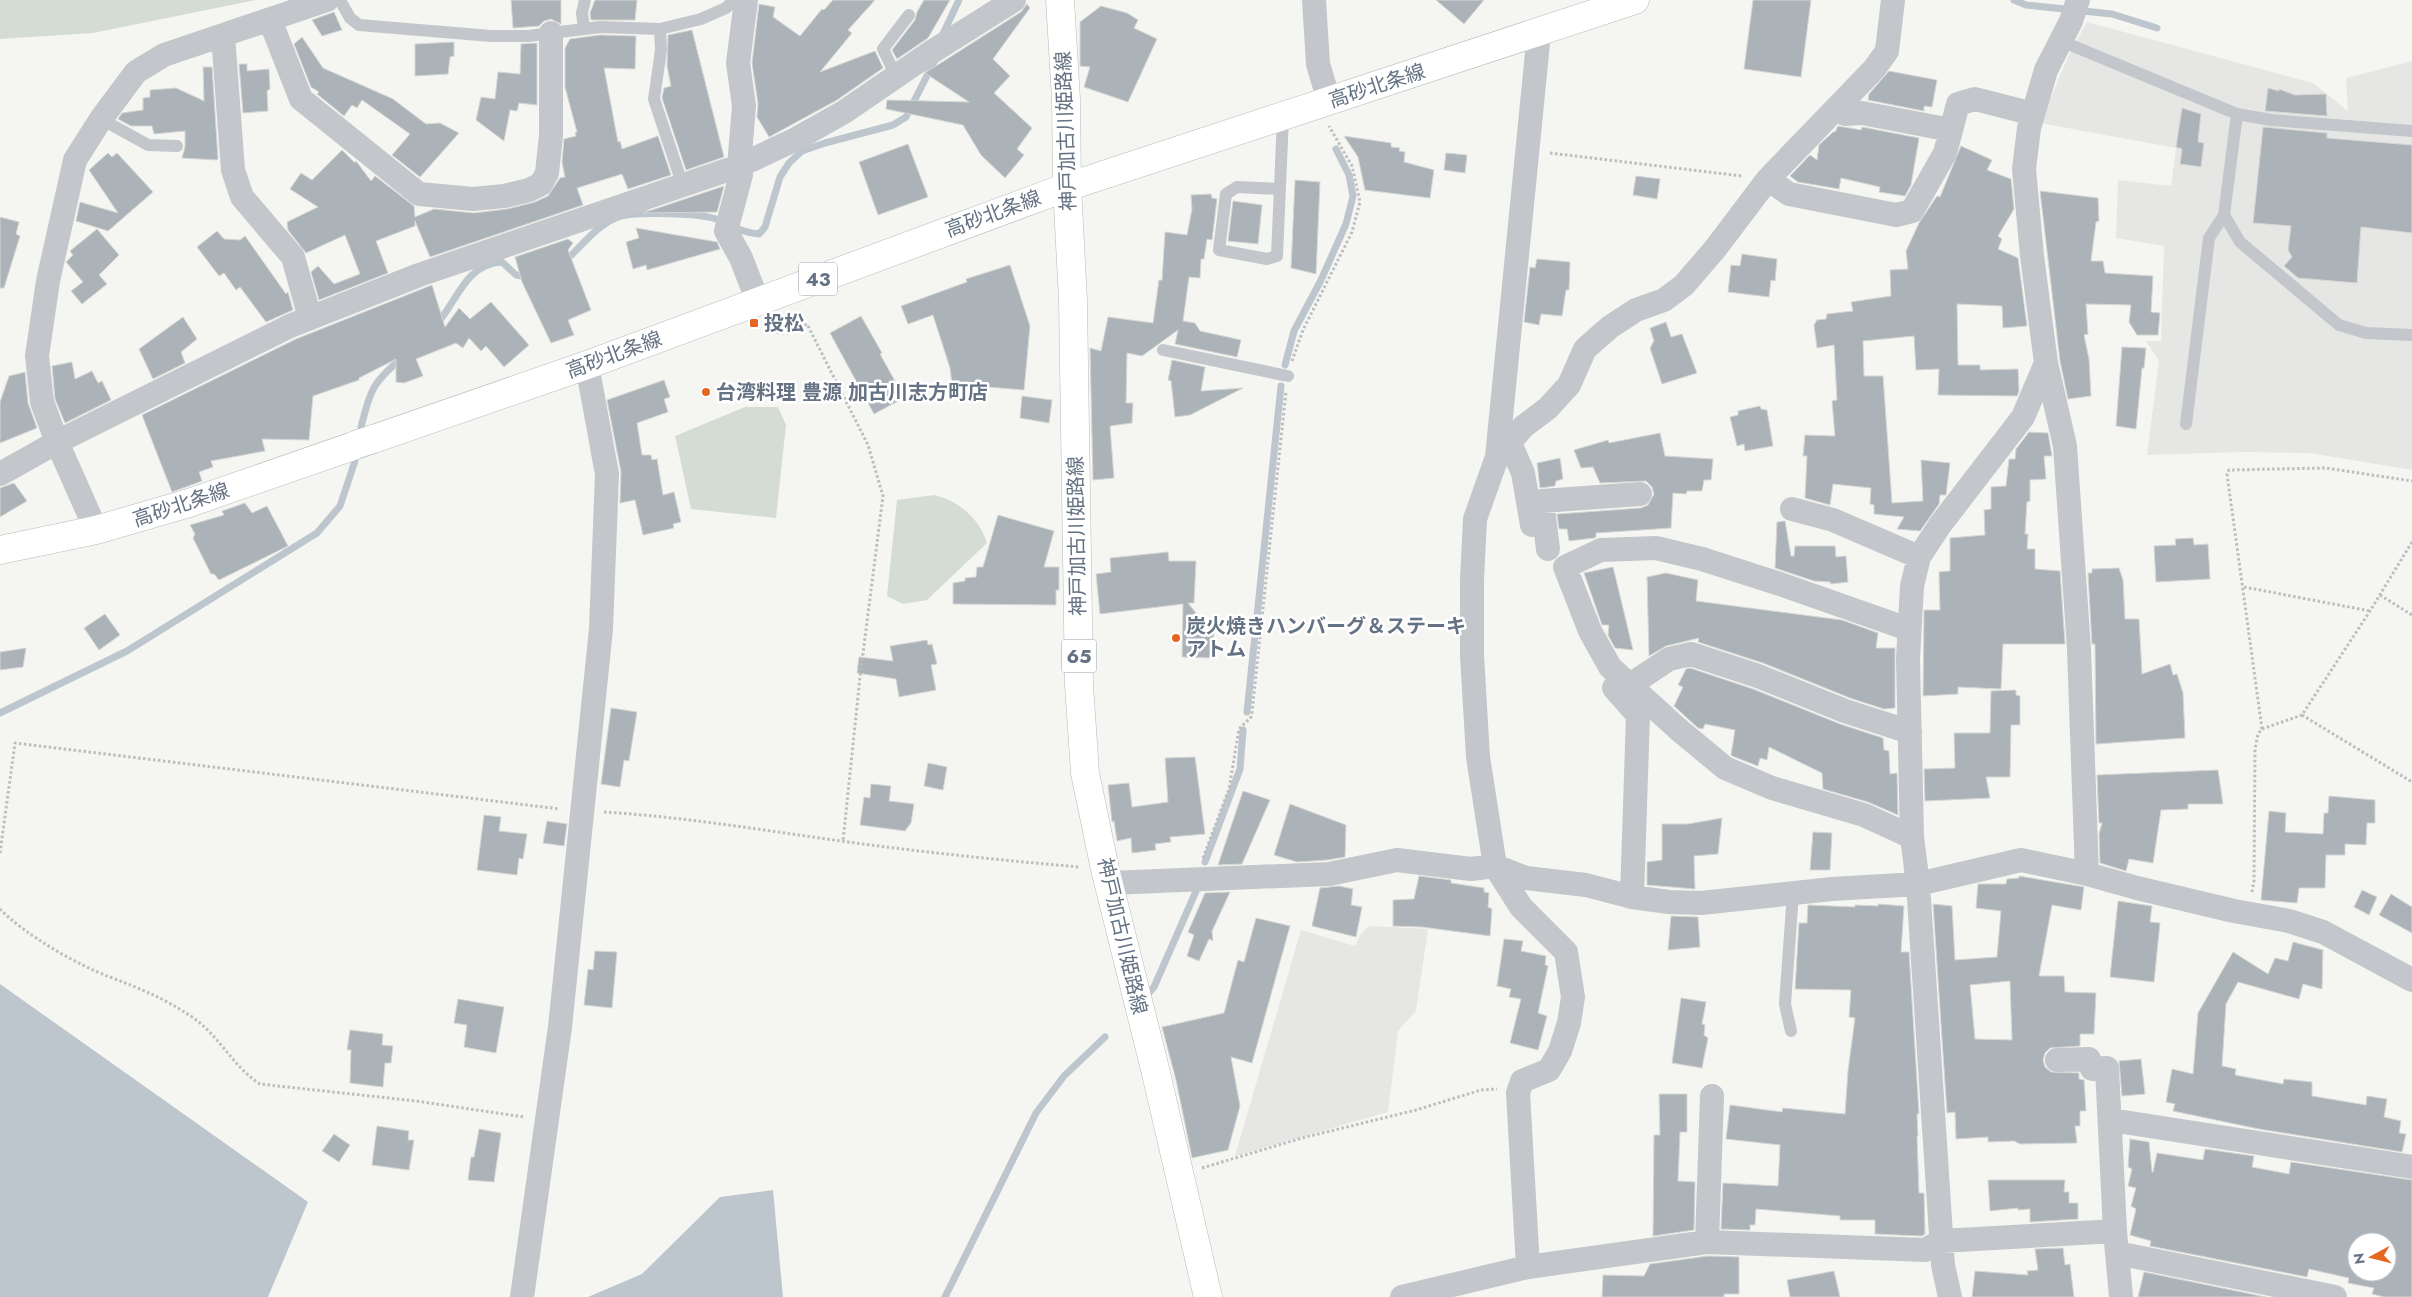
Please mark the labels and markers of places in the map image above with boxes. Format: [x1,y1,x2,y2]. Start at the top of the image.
place label: 投松 [764,309,804,338]
marker: 投松 [748,317,760,329]
place label: 台湾料理 豊源 加古川志方町店 [716,378,988,407]
marker: 台湾料理 豊源 加古川志方町店 [700,386,712,398]
place label: 炭火焼きハンバーグ＆ステーキ アトム [1186,612,1466,664]
marker: 炭火焼きハンバーグ＆ステーキ アトム [1170,632,1182,644]

